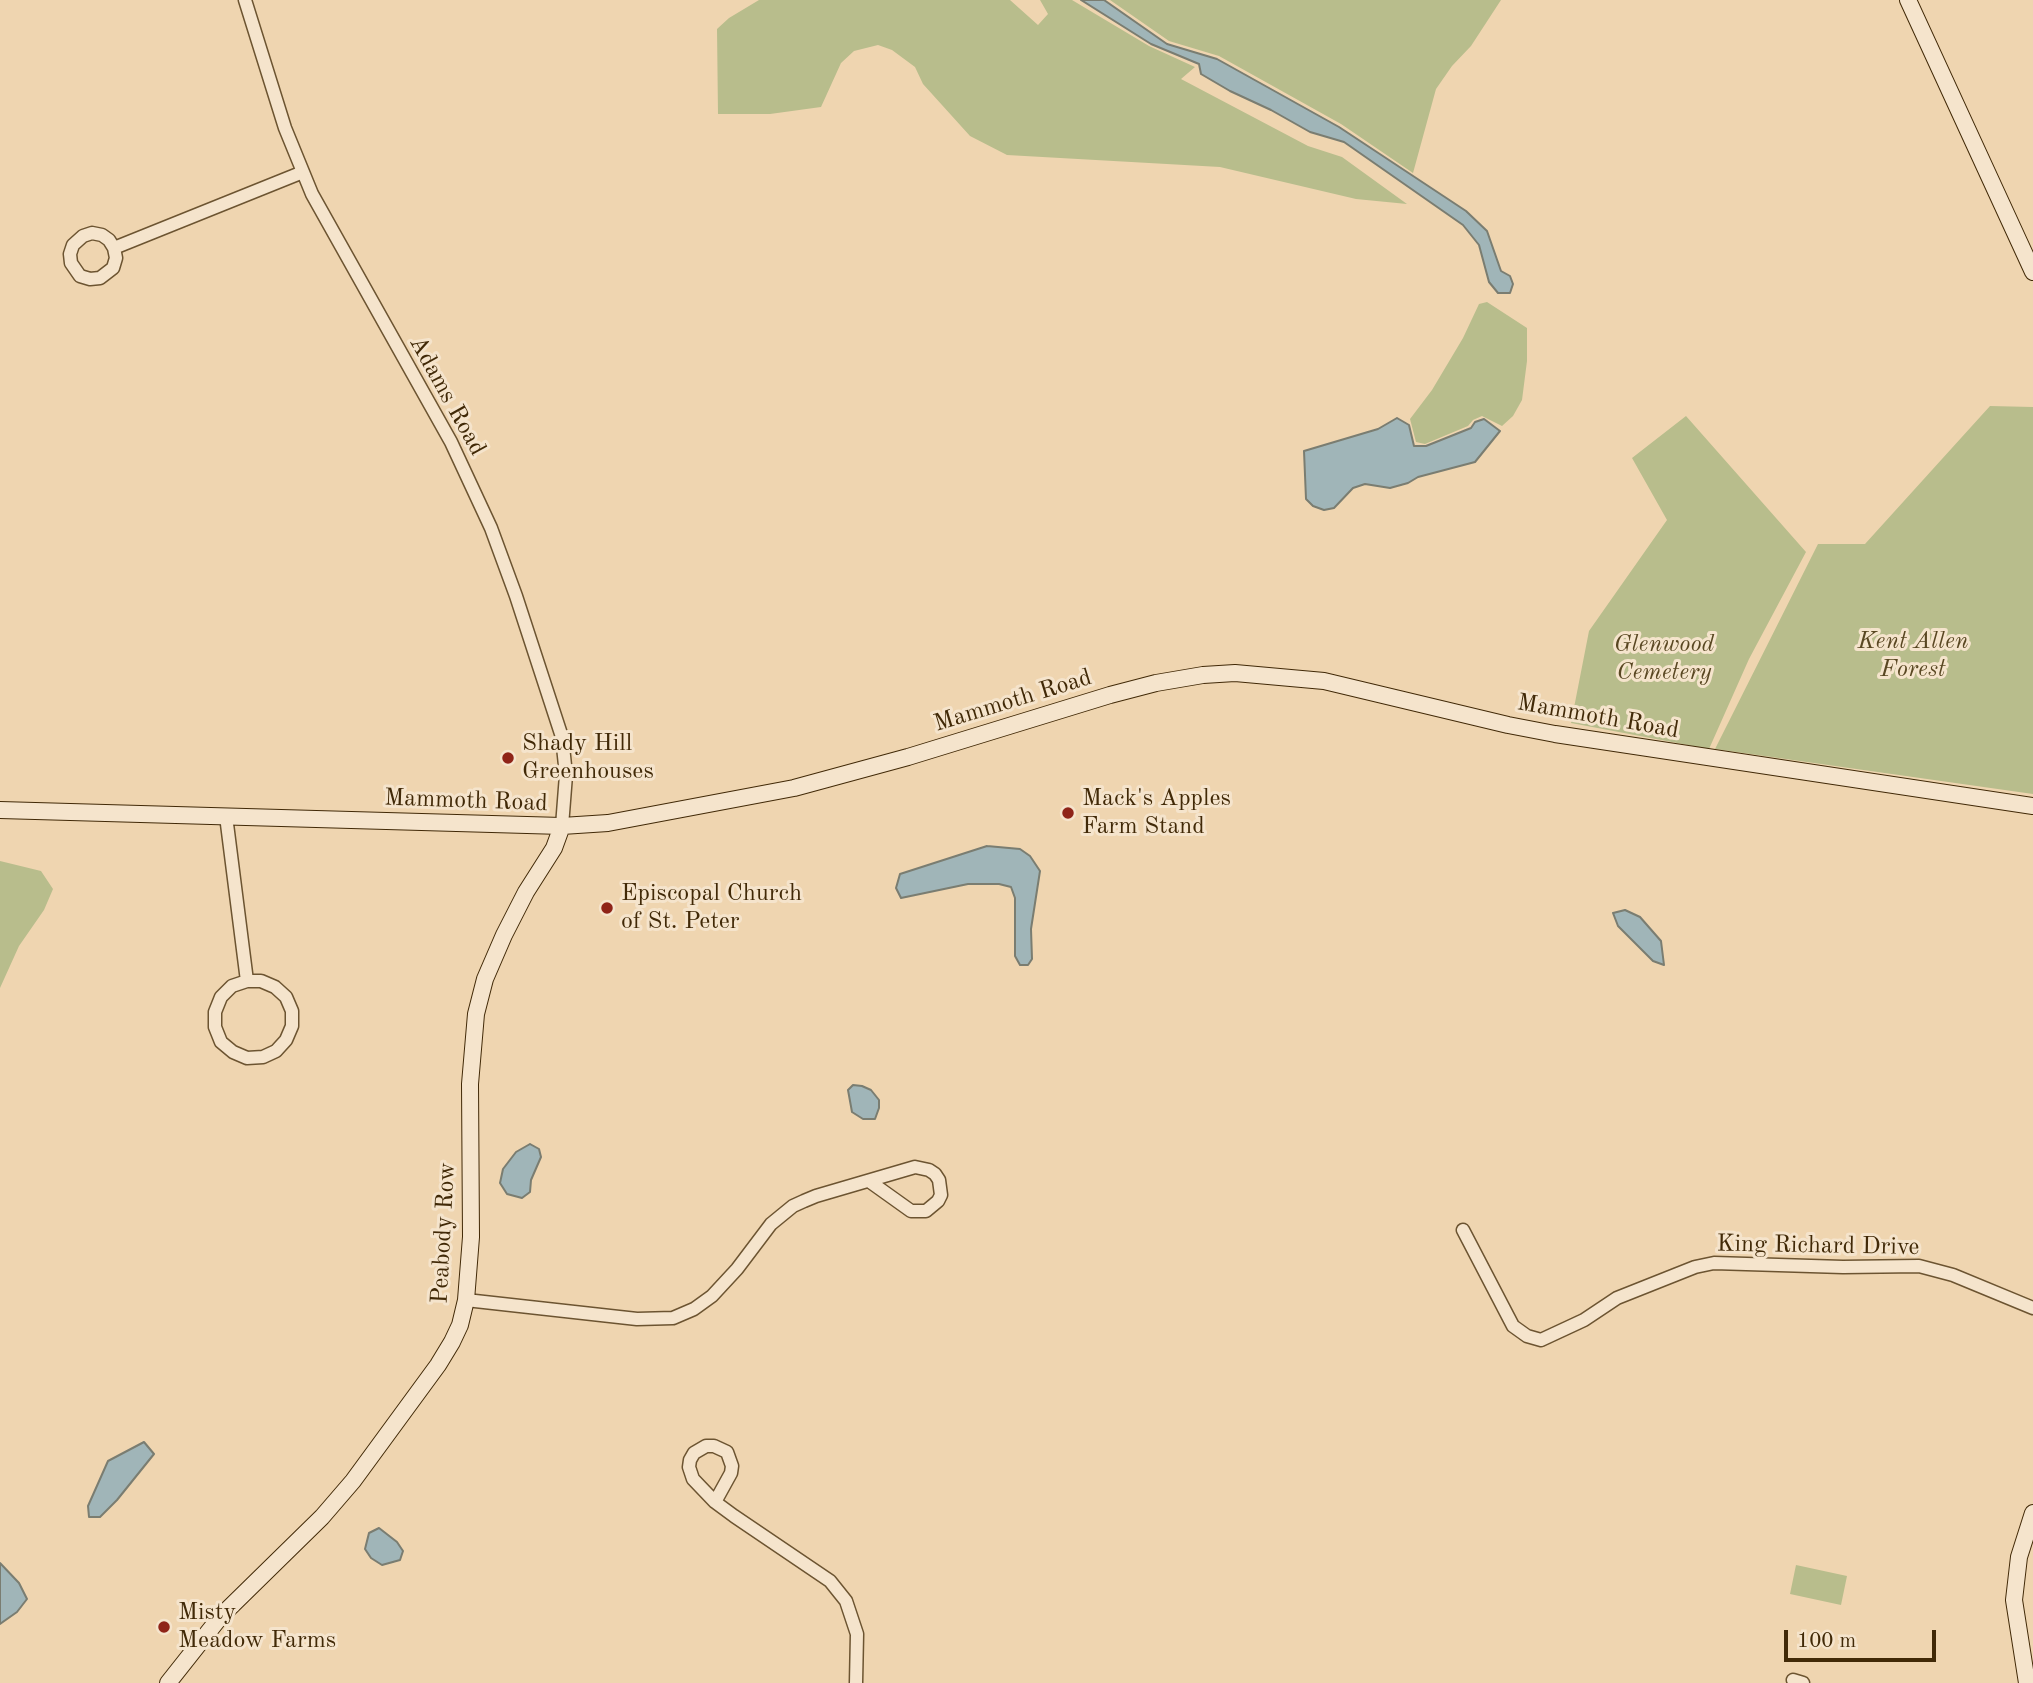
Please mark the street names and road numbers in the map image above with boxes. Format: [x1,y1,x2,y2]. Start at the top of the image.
street label: Adams Road [402,331,492,461]
street label: Mammoth Road [931,663,1095,739]
street label: Mammoth Road [1515,689,1681,745]
street label: Mammoth Road [384,784,548,818]
street label: Peabody Row [426,1162,462,1304]
street label: King Richard Drive [1716,1230,1920,1262]

